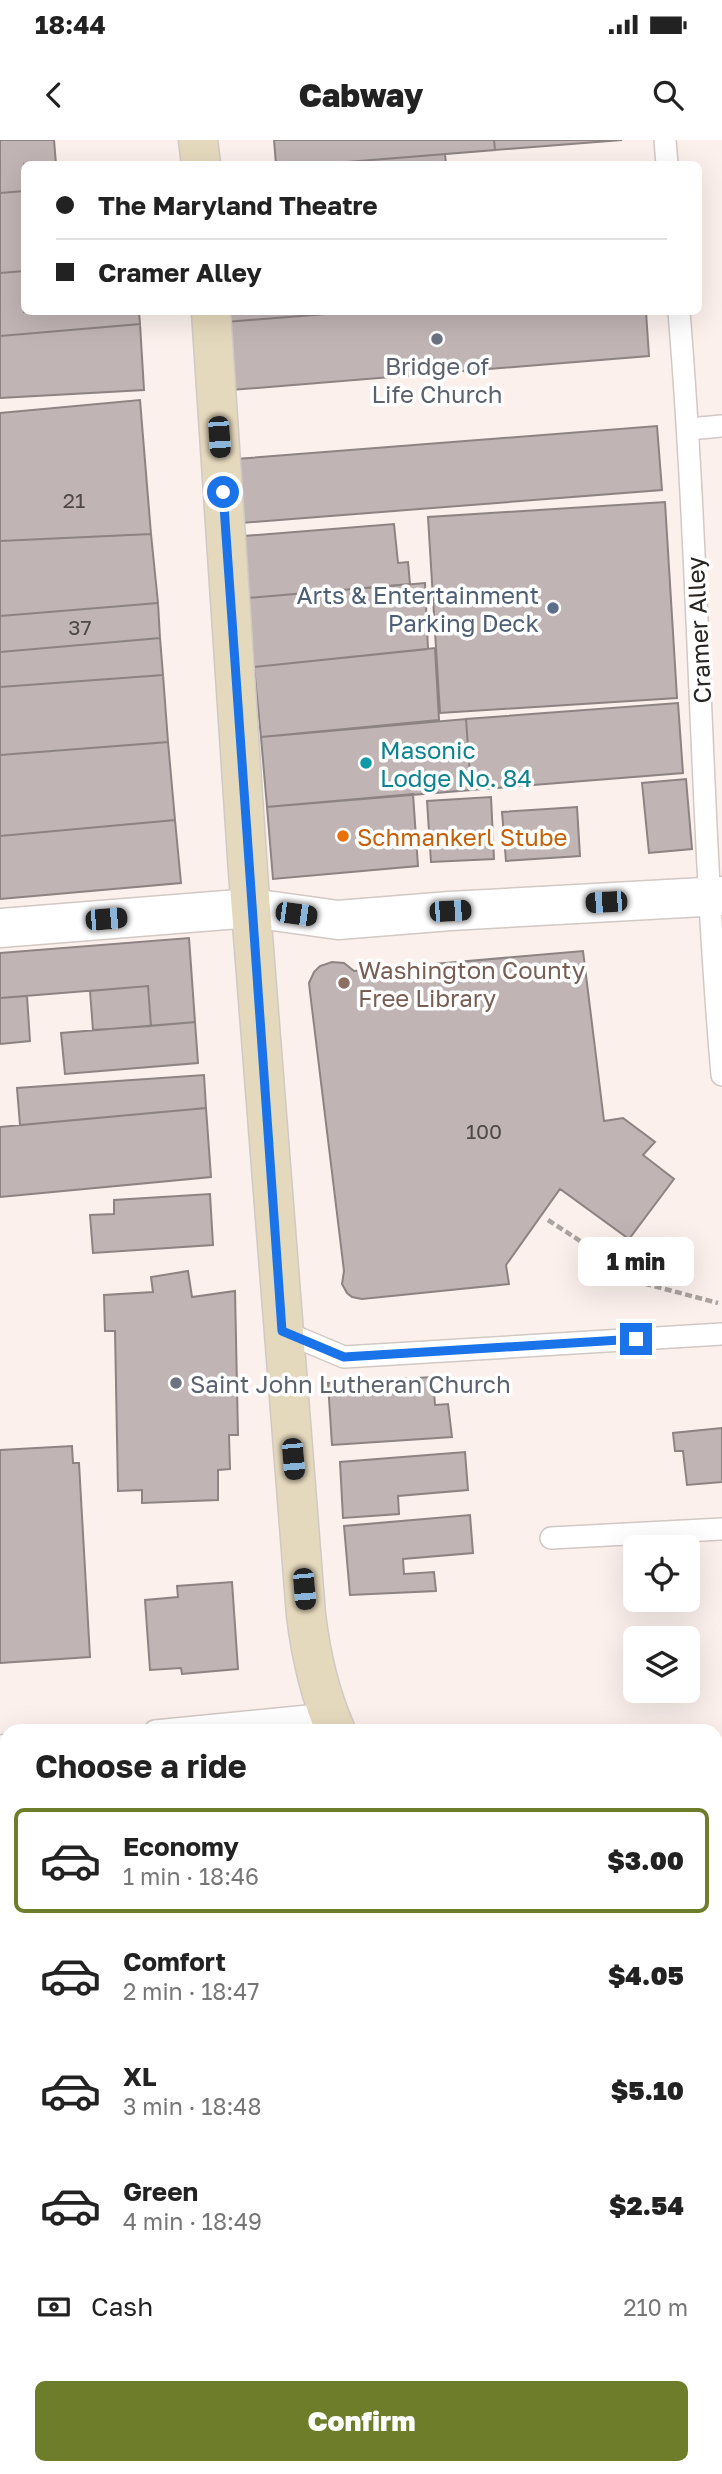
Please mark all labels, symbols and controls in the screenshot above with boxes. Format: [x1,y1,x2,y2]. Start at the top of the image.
text: 18:44 [35,9,106,40]
icon: back [35,76,73,114]
text: Cabway [299,76,423,114]
icon: search [649,76,687,114]
text: The Maryland Theatre [98,190,378,221]
text: Cramer Alley [98,257,262,288]
marker: Bridge of Life Church [429,331,445,347]
place label: Bridge of Life Church [371,351,503,408]
car [208,415,231,459]
route start [207,476,239,508]
house number: 21 [63,487,85,513]
street label: Cramer Alley [680,556,716,704]
place label: Arts & Entertainment Parking Deck [297,580,539,637]
marker: Arts & Entertainment Parking Deck [545,600,561,616]
house number: 37 [68,614,92,640]
place label: Masonic Lodge No. 84 [380,735,532,792]
marker: Masonic Lodge No. 84 [358,755,374,771]
place label: Schmankerl Stube [357,822,567,851]
marker: Schmankerl Stube [335,828,351,844]
car [585,890,628,914]
car [429,899,472,923]
car [274,901,319,927]
car [85,907,128,931]
place label: Washington County Free Library [358,955,585,1012]
marker: Washington County Free Library [336,975,352,991]
house number: 100 [466,1118,502,1144]
callout: 1 min [578,1238,694,1286]
text: 1 min [607,1247,665,1275]
route end [620,1323,652,1355]
place label: Saint John Lutheran Church [190,1369,511,1398]
marker: Saint John Lutheran Church [168,1375,184,1391]
car [281,1437,306,1481]
map controls [623,1535,700,1703]
button: locate [623,1535,700,1612]
car [292,1567,317,1611]
button: layers [623,1626,700,1703]
text: Choose a ride [35,1747,247,1785]
icon: car [39,1829,102,1892]
text: Economy [123,1831,239,1862]
text: $3.00 [607,1845,684,1876]
text: 1 min · 18:46 [123,1862,259,1890]
icon: car [39,1944,102,2007]
text: Comfort [123,1946,226,1977]
text: $4.05 [608,1960,684,1991]
text: 2 min · 18:47 [123,1977,259,2005]
icon: car [39,2059,102,2122]
text: XL [123,2061,157,2092]
text: $5.10 [611,2075,684,2106]
text: 3 min · 18:48 [123,2092,261,2120]
icon: car [39,2174,102,2237]
text: Green [123,2176,198,2207]
text: $2.54 [609,2190,684,2221]
text: 4 min · 18:49 [123,2207,262,2235]
icon: cash [35,2288,73,2326]
text: Cash [91,2291,153,2322]
text: 210 m [623,2293,688,2321]
button: Confirm [35,2381,688,2461]

